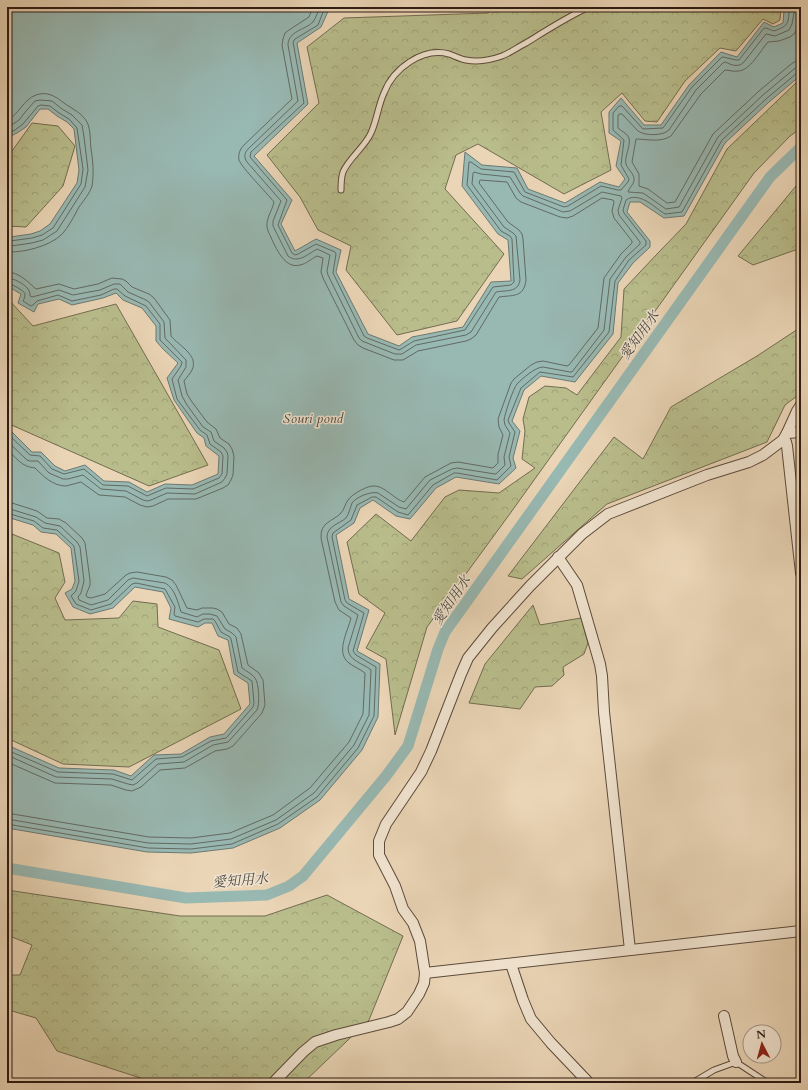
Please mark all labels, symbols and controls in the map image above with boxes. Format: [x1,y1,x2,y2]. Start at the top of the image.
water label: 愛知用水 [615,305,665,364]
water label: Souri pond [283,409,344,428]
water label: 愛知用水 [428,570,476,629]
water label: 愛知用水 [211,868,271,892]
north arrow [742,1024,782,1064]
text: N [755,1027,767,1043]

